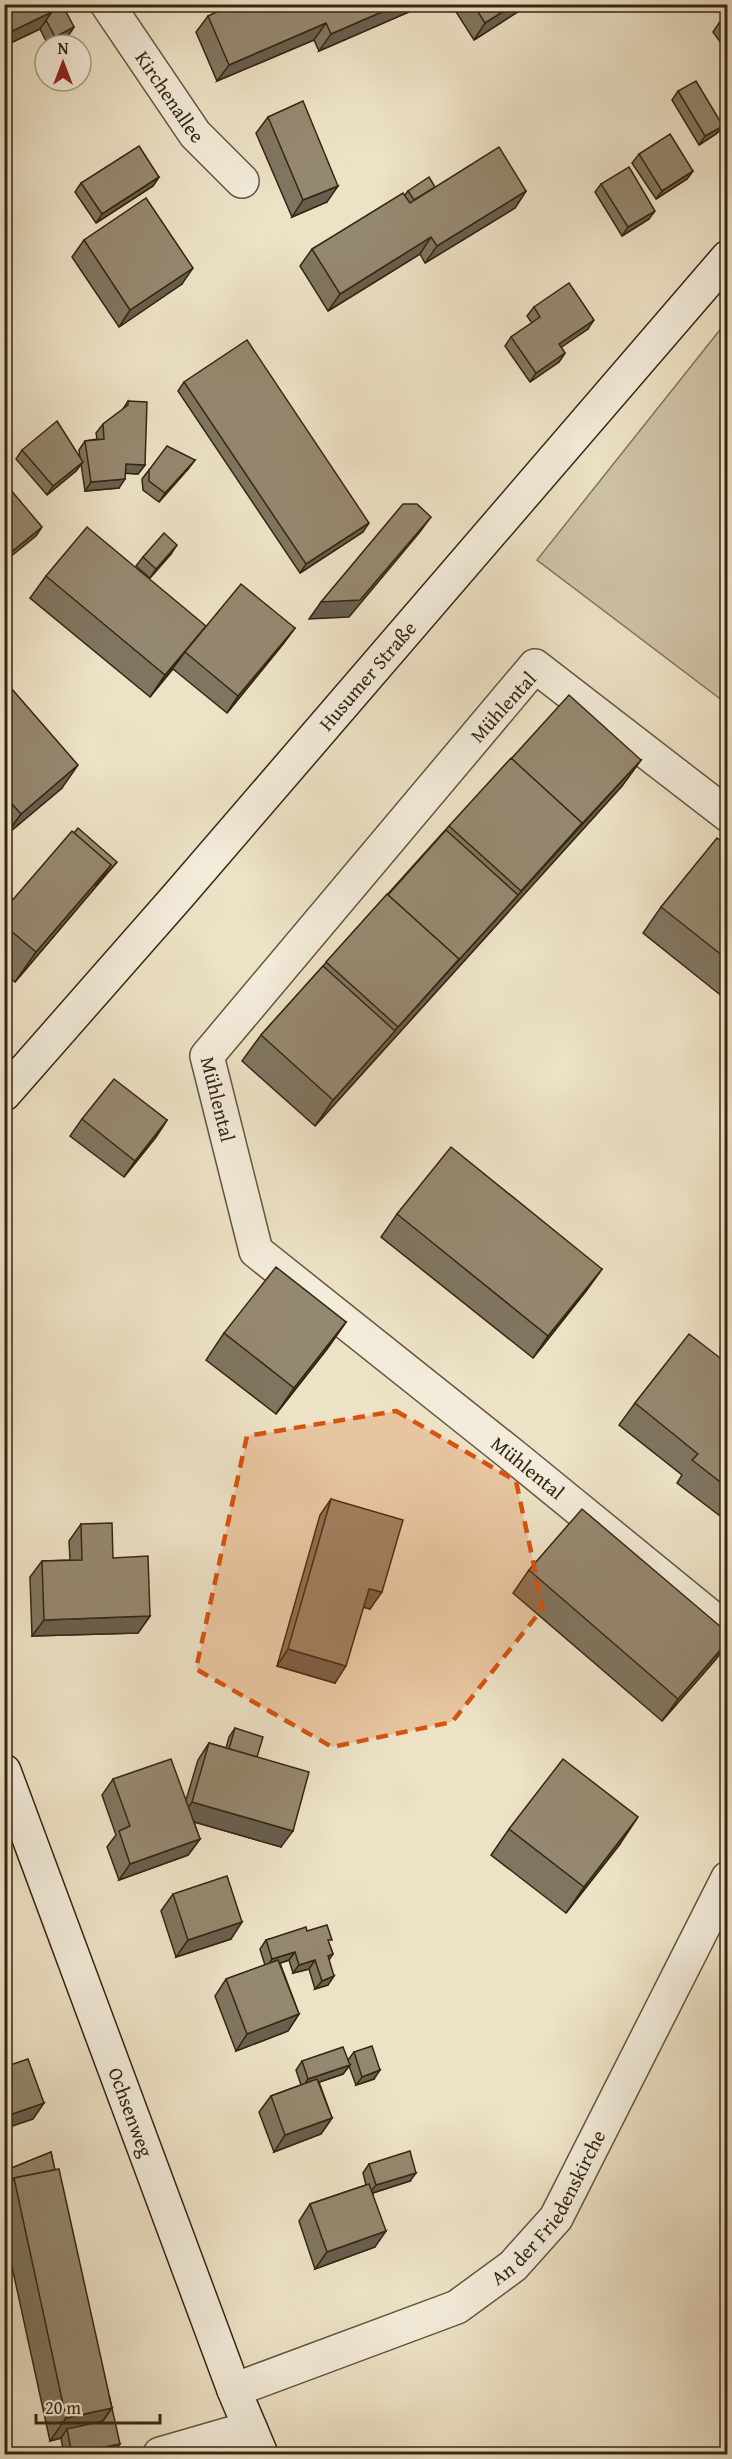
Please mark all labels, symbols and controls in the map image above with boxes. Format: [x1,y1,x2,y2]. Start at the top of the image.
north arrow [33,33,93,93]
text: N [58,36,69,60]
street label: Kirchenallee [129,45,211,149]
street label: Husumer Straße [311,614,423,737]
street label: Mühlental [463,664,543,749]
street label: Mühlental [194,1053,243,1145]
street label: Mühlental [485,1429,571,1506]
street label: Ochsenweg [101,2063,161,2161]
street label: An der Friedenskirche [485,2125,612,2292]
scale bar [36,2387,160,2425]
text: 20 m [45,2394,81,2421]

